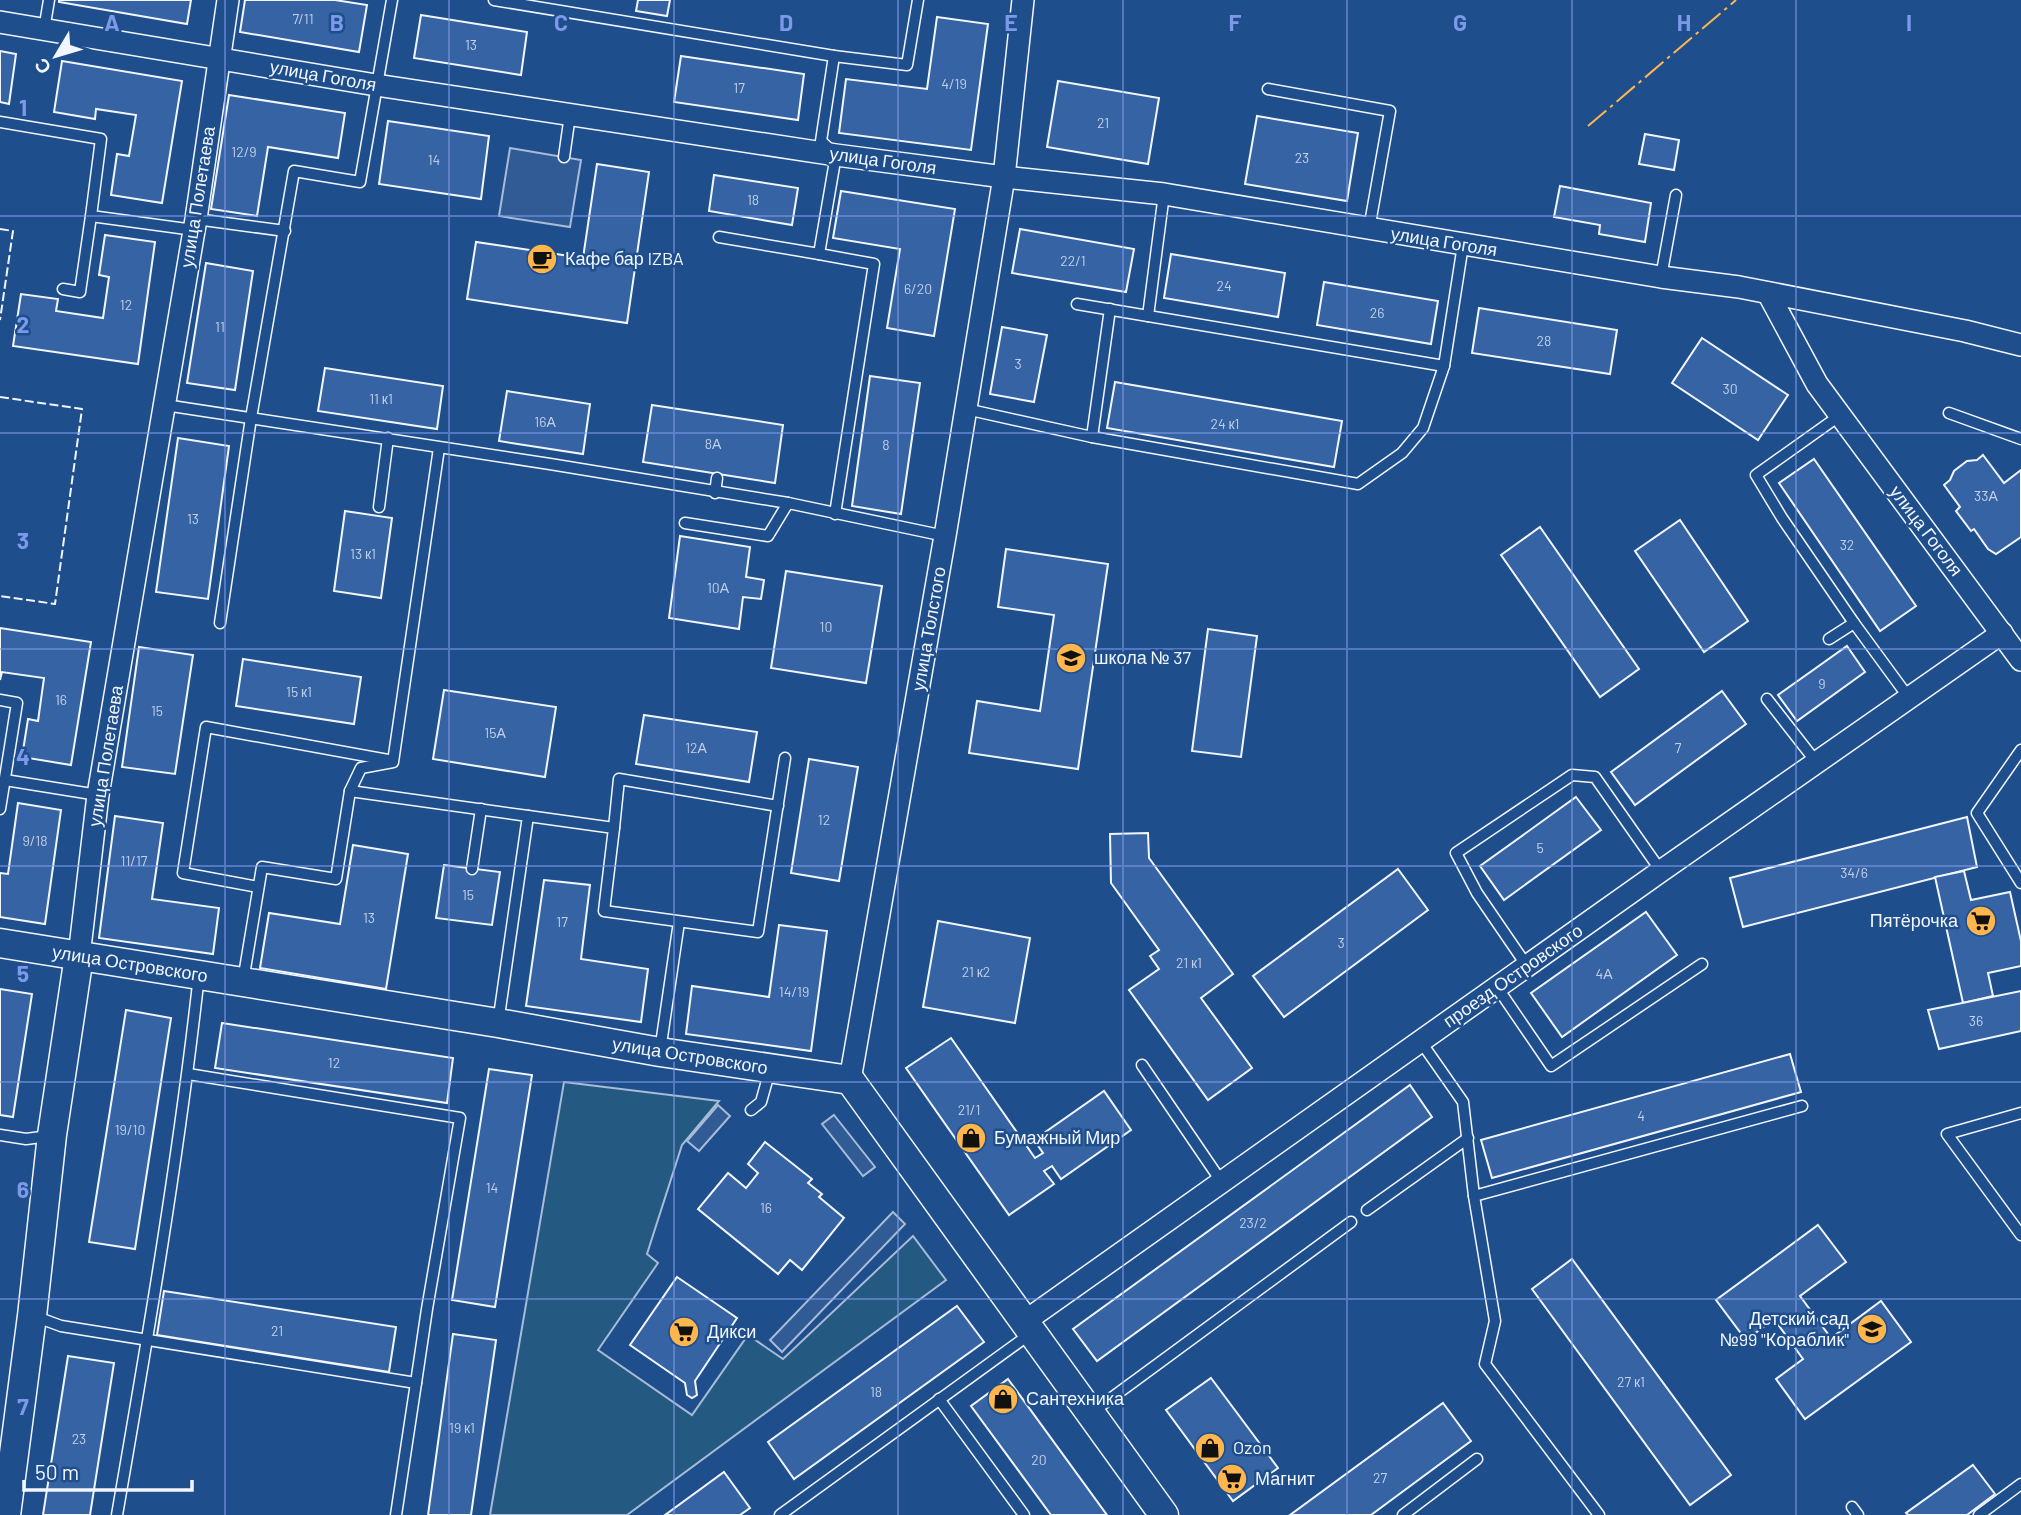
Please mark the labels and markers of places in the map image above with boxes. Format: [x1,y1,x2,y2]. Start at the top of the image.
cafe icon: Кафе бар IZBA [525,242,559,276]
place label: Кафе бар IZBA [565,247,684,269]
school or university icon: школа № 37 [1054,641,1088,675]
place label: школа № 37 [1094,646,1191,668]
supermarket icon: Пятёрочка [1964,904,1998,938]
place label: Пятёрочка [1870,909,1959,931]
shop icon: Бумажный Мир [954,1121,988,1155]
place label: Бумажный Мир [994,1126,1120,1148]
place label: Детский сад №99 "Кораблик" [1719,1307,1849,1350]
school or university icon: Детский сад №99 "Кораблик" [1855,1312,1889,1346]
supermarket icon: Дикси [667,1315,701,1349]
place label: Дикси [707,1320,756,1342]
shop icon: Сантехника [986,1382,1020,1416]
place label: Сантехника [1026,1387,1125,1409]
shop icon: Ozon [1193,1431,1227,1465]
place label: Ozon [1233,1436,1272,1458]
supermarket icon: Магнит [1215,1462,1249,1496]
place label: Магнит [1255,1467,1315,1489]

